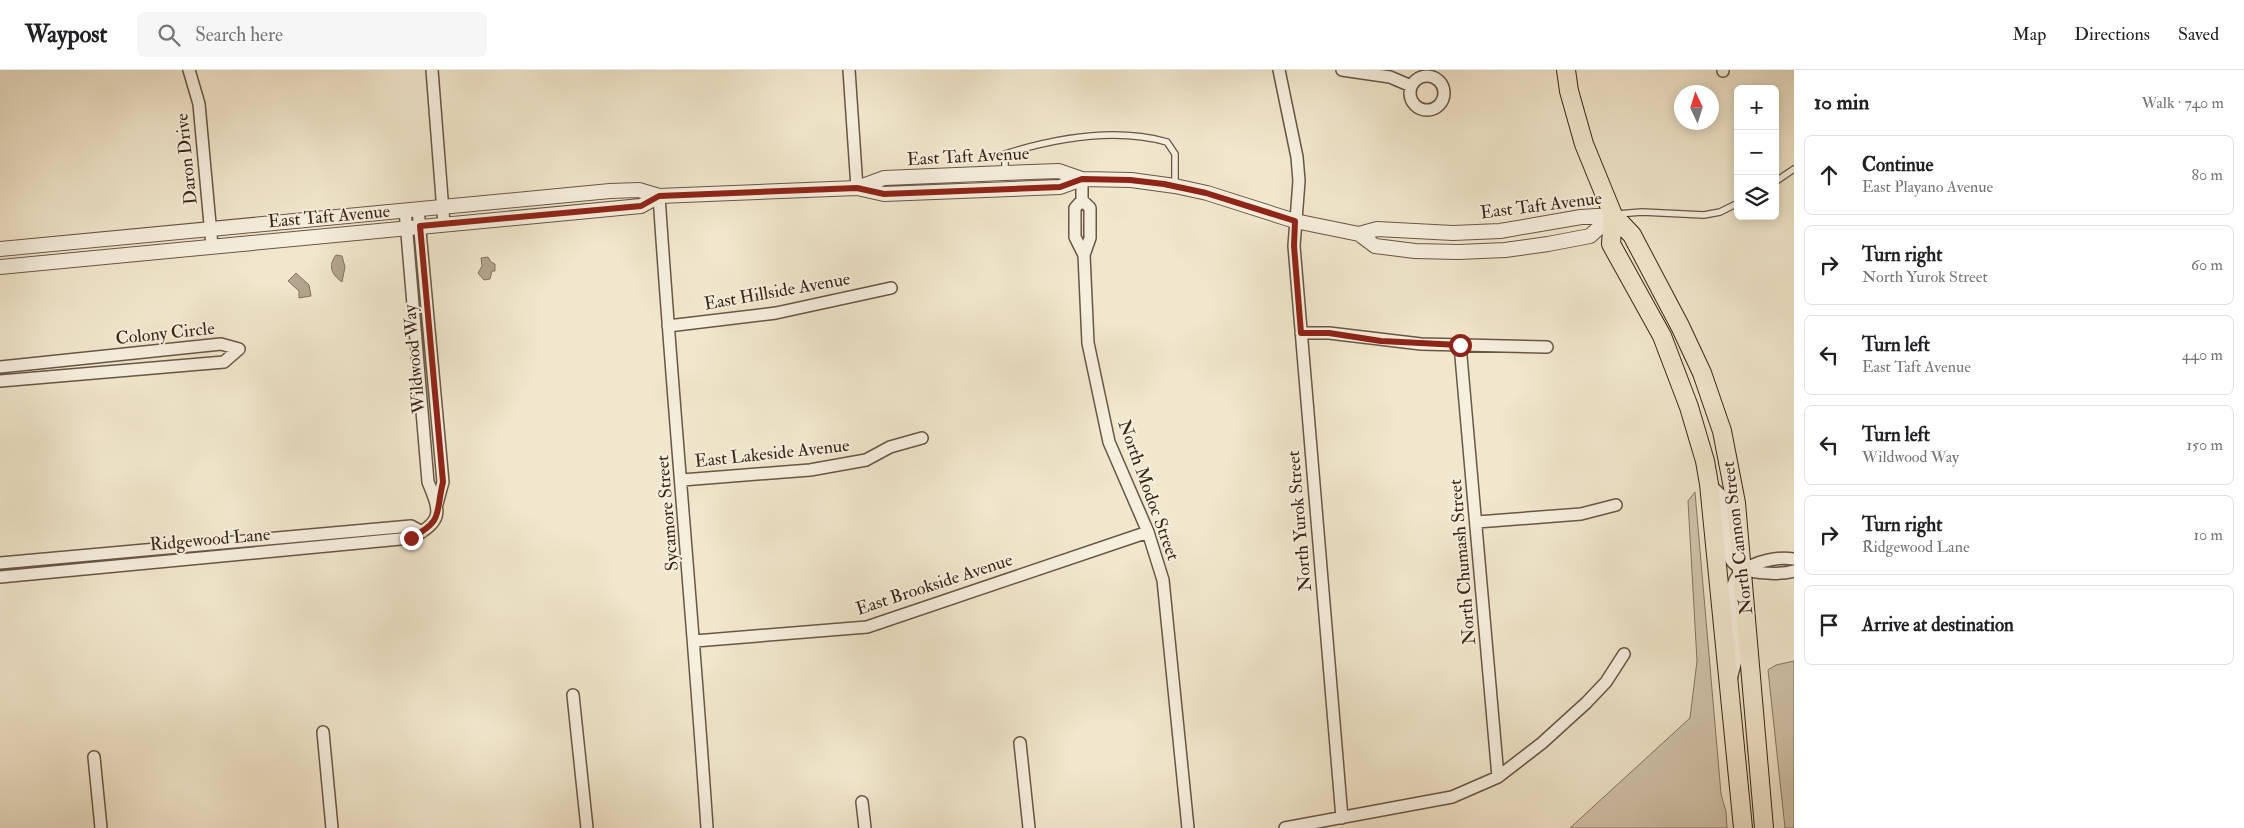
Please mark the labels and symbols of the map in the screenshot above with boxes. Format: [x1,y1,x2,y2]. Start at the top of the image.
north arrow [1674,85,1719,130]
street label: Daron Drive [170,112,203,206]
street label: East Taft Avenue [906,142,1030,171]
street label: East Taft Avenue [1479,187,1604,224]
street label: East Taft Avenue [267,200,392,233]
street label: East Hillside Avenue [702,267,852,316]
street label: Wildwood Way [398,302,431,415]
street label: Colony Circle [114,317,216,350]
route start [1449,334,1472,357]
street label: North Modoc Street [1112,417,1185,564]
street label: East Lakeside Avenue [693,434,851,473]
street label: North Yurok Street [1282,449,1317,592]
street label: Sycamore Street [651,454,684,572]
street label: North Cannon Street [1717,460,1758,616]
street label: North Chumash Street [1444,478,1481,646]
street label: Ridgewood Lane [149,523,272,556]
route end [400,527,423,550]
street label: East Brookside Avenue [853,548,1016,621]

